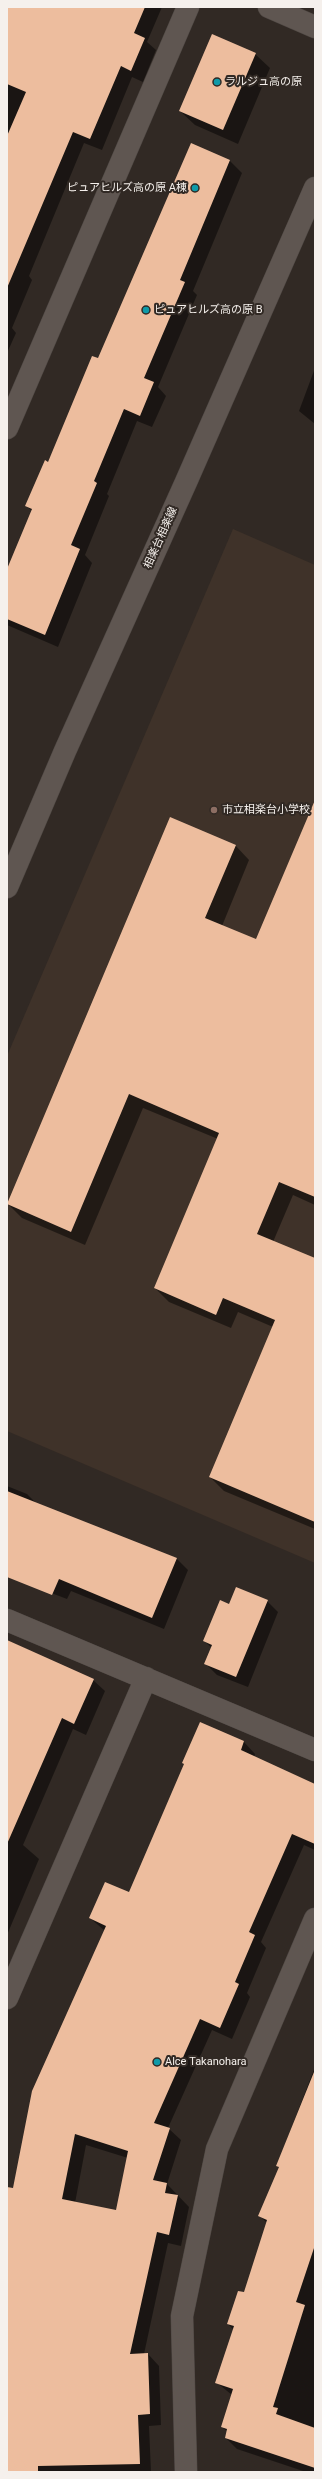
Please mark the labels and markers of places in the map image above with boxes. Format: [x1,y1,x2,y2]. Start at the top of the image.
place label: ラルジュ高の原 [225,75,302,89]
marker: ラルジュ高の原 [212,77,222,87]
place label: ピュアヒルズ高の原 A棟 [67,181,187,195]
marker: ピュアヒルズ高の原 A棟 [190,183,200,193]
place label: ピュアヒルズ高の原 B [154,303,263,317]
marker: ピュアヒルズ高の原 B [141,305,151,315]
place label: 市立相楽台小学校 [222,803,310,817]
marker: 市立相楽台小学校 [209,805,219,815]
place label: Alce Takanohara [165,2055,247,2069]
marker: Alce Takanohara [152,2057,162,2067]

